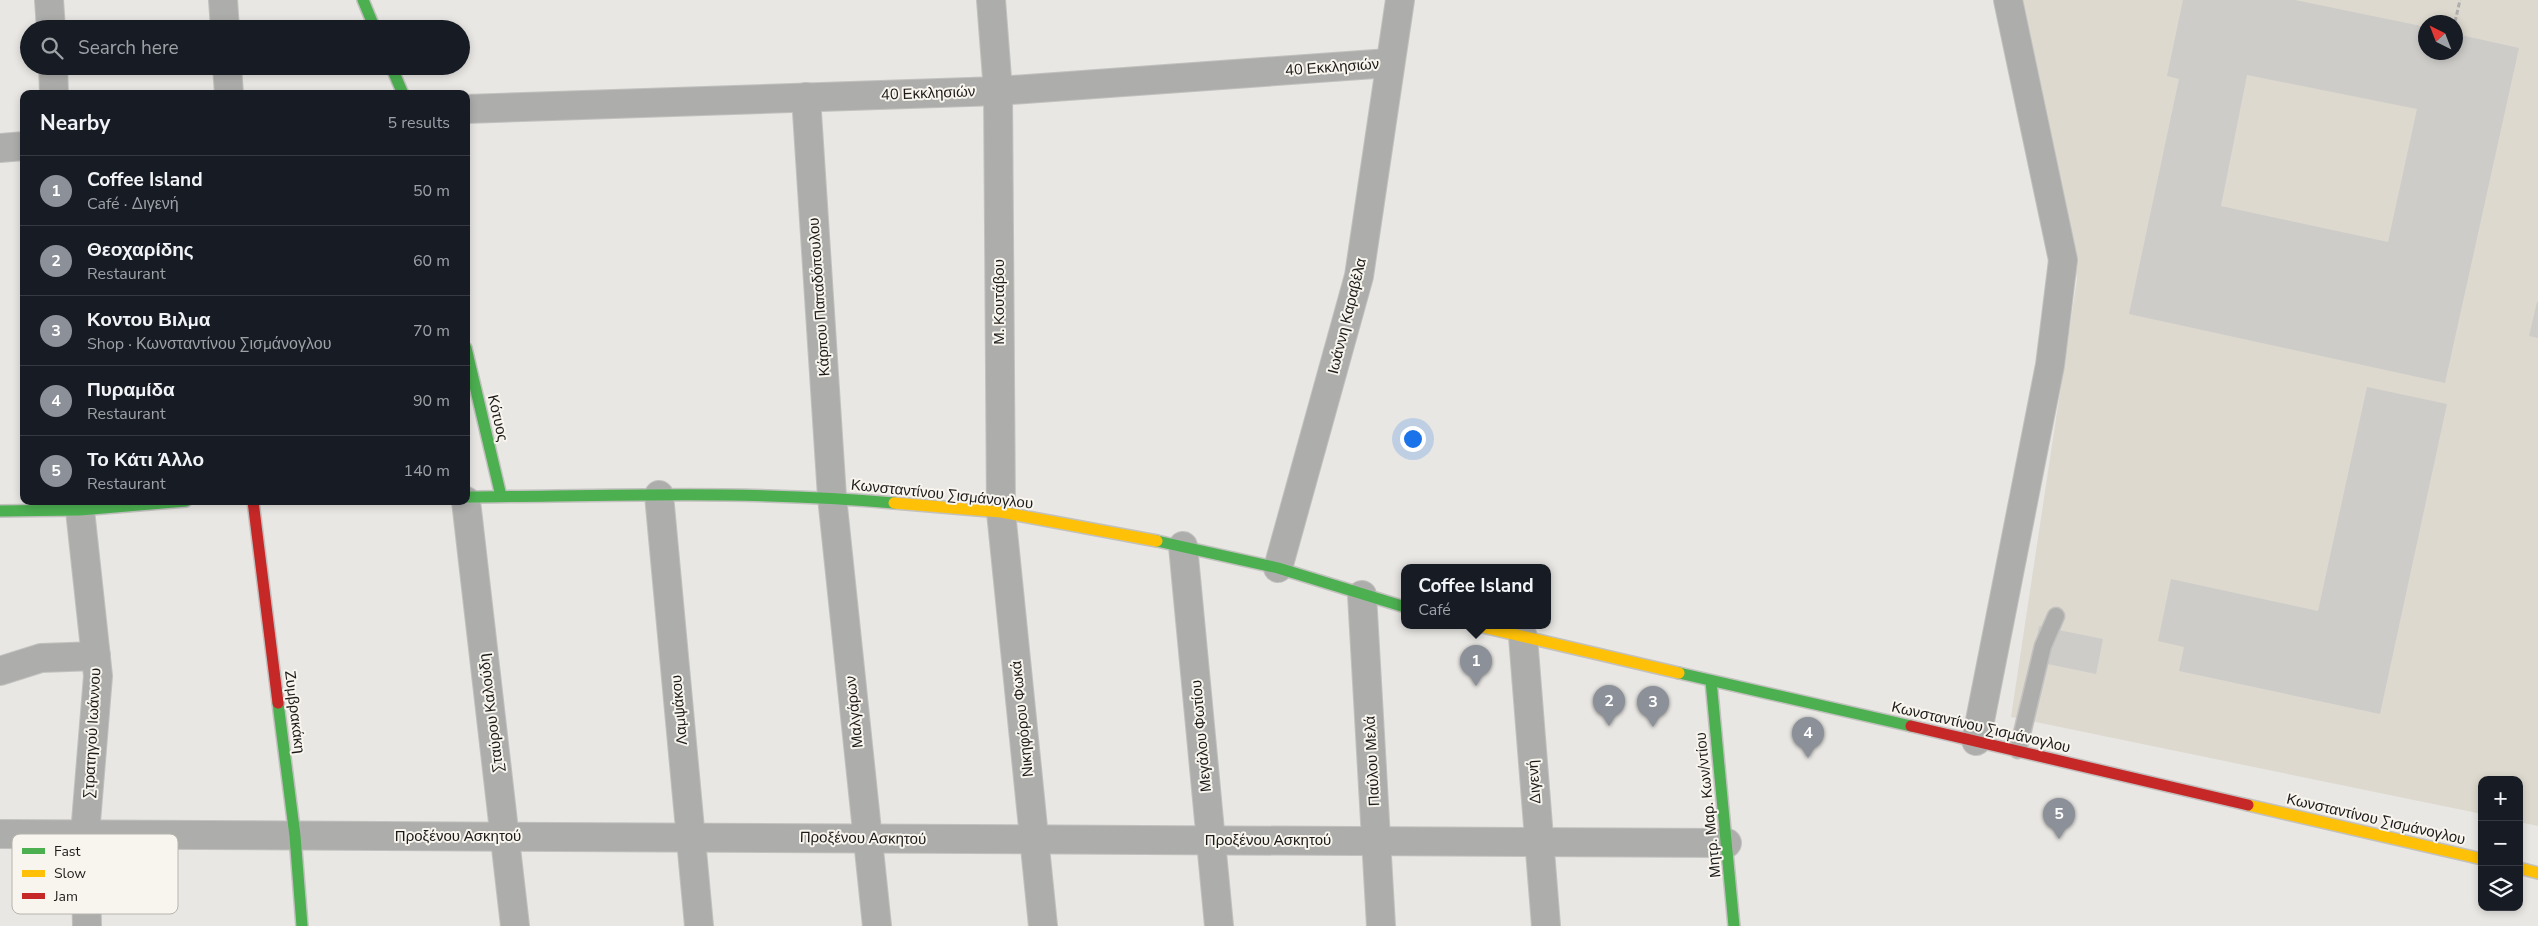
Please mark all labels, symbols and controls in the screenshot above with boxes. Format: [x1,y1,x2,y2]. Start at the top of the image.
north arrow [2418,15,2463,60]
search box [20,20,470,75]
icon: search [38,34,66,62]
text: Search here [78,35,179,61]
street label: 40 Εκκλησιών [1284,54,1380,80]
street label: 40 Εκκλησιών [880,81,976,105]
text: Nearby [40,109,110,137]
text: 5 results [388,112,450,134]
text: Coffee Island [87,167,203,193]
text: 1 [51,180,61,202]
text: 50 m [413,180,450,202]
text: Café · Διγενή [87,193,179,215]
street label: Κάρπου Παπαδόπουλου [803,217,835,377]
text: Θεοχαρίδης [87,237,194,263]
text: 2 [51,250,61,272]
text: 60 m [413,250,450,272]
street label: Ιωάννη Καραβέλα [1323,256,1371,376]
street label: Μ. Κουτάβου [989,259,1009,345]
text: Restaurant [87,263,166,285]
text: Κοντου Βιλμα [87,307,210,333]
text: 3 [51,320,61,342]
text: 70 m [413,320,450,342]
text: Shop · Κωνσταντίνου Σισμάνογλου [87,333,331,355]
text: Πυραμίδα [87,377,175,403]
text: 4 [51,390,61,412]
text: 90 m [413,390,450,412]
street label: Κότυος [483,393,513,443]
text: Restaurant [87,403,166,425]
your location [1400,426,1426,452]
text: Το Κάτι Άλλο [87,447,204,473]
text: 5 [51,460,61,482]
text: 140 m [403,460,450,482]
text: Restaurant [87,473,166,495]
street label: Κωνσταντίνου Σισμάνογλου [850,474,1034,514]
popup [1401,564,1551,629]
text: Coffee Island [1418,573,1534,599]
text: Café [1418,599,1451,621]
pin: 1 [1460,645,1492,686]
street label: Σταύρου Καλούδη [474,652,508,774]
street label: Νικηφόρου Φωκά [1006,660,1038,778]
street label: Στρατηγού Ιωάννου [79,667,105,799]
street label: Ζυμβρακάκη [280,669,310,755]
street label: Λαμψάκου [666,674,692,746]
street label: Μαλγάρων [840,675,868,749]
street label: Μεγάλου Φωτίου [1186,679,1216,793]
pin: 2 [1593,685,1625,726]
pin: 3 [1637,686,1669,727]
street label: Κωνσταντίνου Σισμάνογλου [1890,697,2072,757]
street label: Παύλου Μελά [1360,715,1384,807]
pin: 4 [1792,717,1824,758]
street label: Μητρ. Μαρ. Κων/ντίου [1690,731,1726,879]
street label: Διγενή [1522,759,1546,805]
map controls [2478,776,2523,911]
button: + [2478,776,2523,821]
street label: Κωνσταντίνου Σισμάνογλου [2285,789,2467,849]
pin: 5 [2043,798,2075,839]
button: − [2478,821,2523,866]
street label: Προξένου Ασκητού [395,826,521,846]
street label: Προξένου Ασκητού [800,827,926,849]
street label: Προξένου Ασκητού [1205,830,1331,850]
legend [12,834,178,914]
text: Fast [54,842,80,861]
text: Slow [54,864,86,883]
button: layers [2478,866,2523,911]
text: Jam [53,887,78,906]

